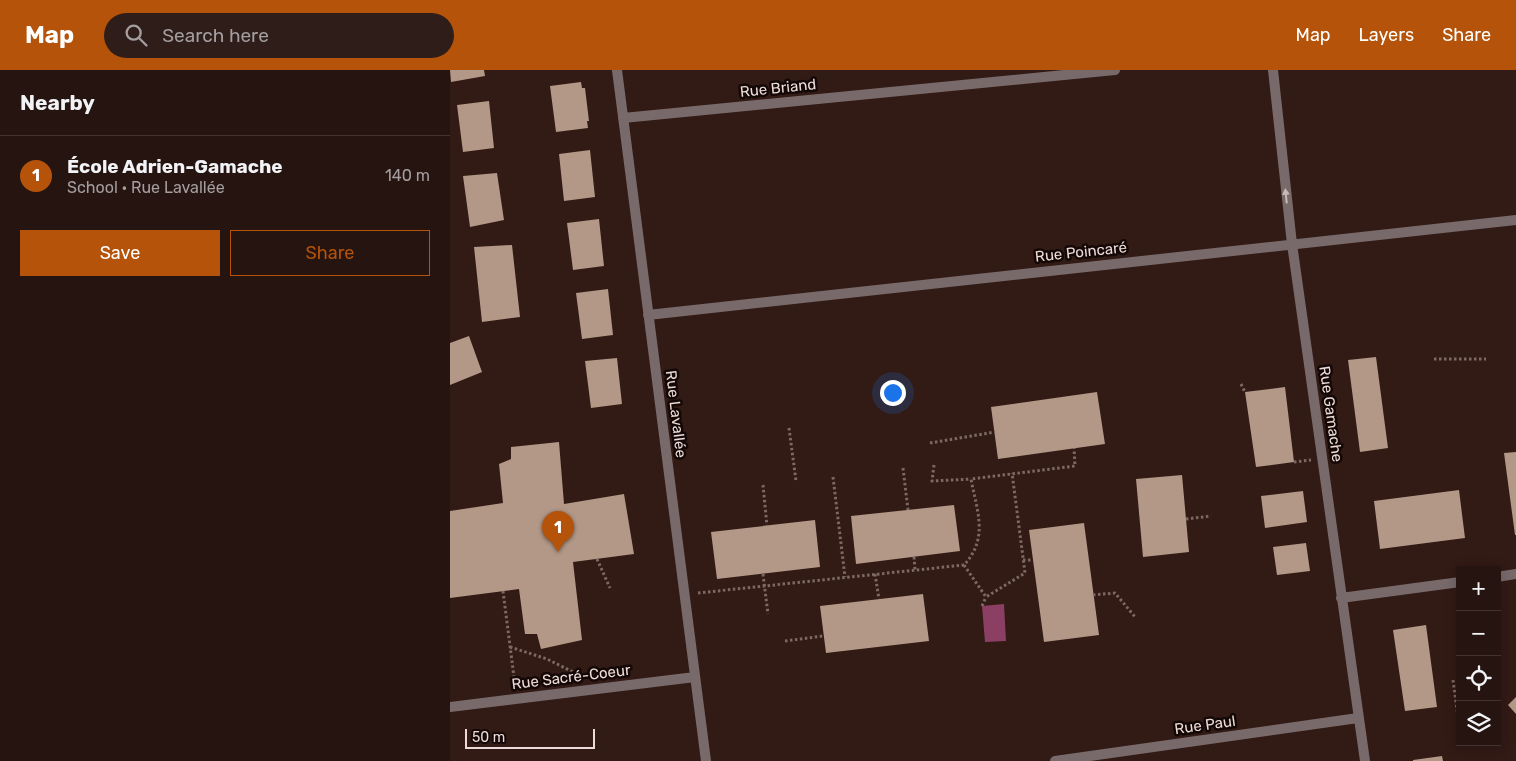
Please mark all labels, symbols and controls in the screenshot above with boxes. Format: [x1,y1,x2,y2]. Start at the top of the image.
search box [104,13,454,58]
text: Map [25,21,74,49]
icon: search [122,21,150,49]
text: Search here [162,24,269,47]
text: Map [1296,24,1331,46]
text: Layers [1359,24,1414,46]
text: Share [1442,24,1491,46]
street label: Rue Briand [739,75,817,101]
text: Nearby [20,90,95,115]
text: École Adrien-Gamache [67,155,283,178]
text: 1 [32,166,40,185]
text: 140 m [385,166,430,185]
text: School · Rue Lavallée [67,178,225,197]
one-way arrow [1282,188,1290,204]
button: Save [20,230,220,276]
button: Share [230,230,430,276]
street label: Rue Poincaré [1034,238,1128,266]
street label: Rue Gamache [1315,365,1347,463]
street label: Rue Lavallée [662,369,690,459]
your location [880,380,906,406]
pin: 1 [542,511,574,552]
map controls [1456,566,1501,746]
button: + [1456,566,1501,611]
button: − [1456,611,1501,656]
button: locate [1456,656,1501,701]
street label: Rue Sacré-Coeur [510,661,632,693]
button: layers [1456,701,1501,746]
street label: Rue Paul [1173,712,1237,738]
scale bar [465,726,595,749]
text: 50 m [472,729,505,746]

